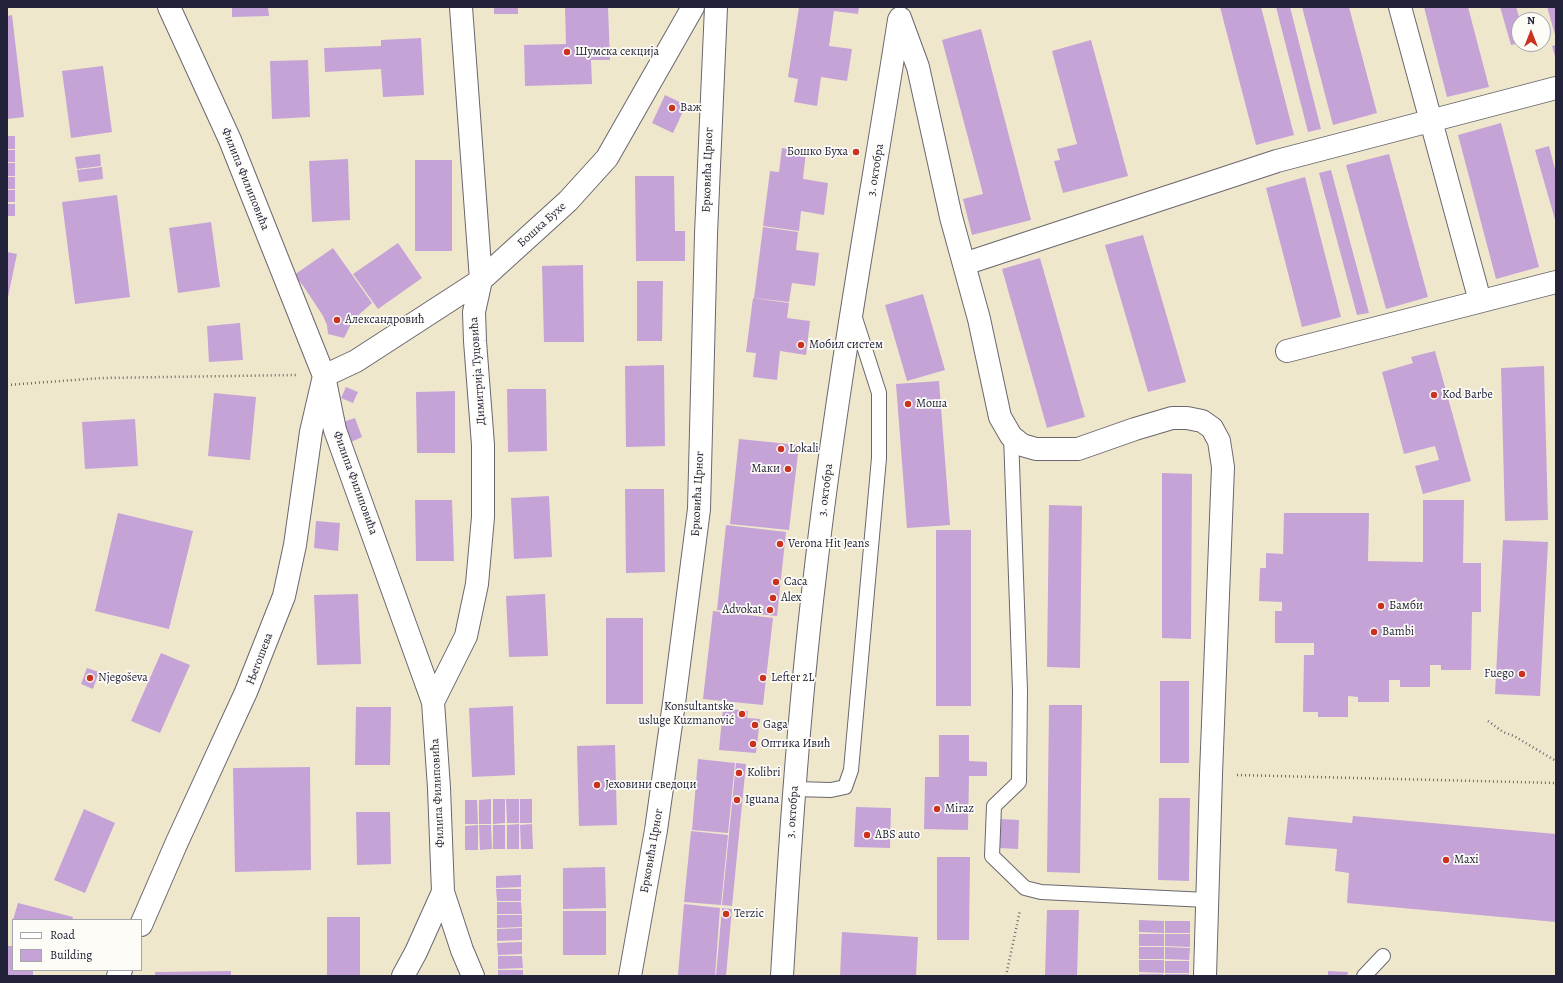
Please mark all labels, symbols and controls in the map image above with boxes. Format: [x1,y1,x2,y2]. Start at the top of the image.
north arrow [1511,12,1551,52]
text: N [1527,13,1535,28]
place label: Шумска секција [575,45,659,59]
marker: Шумска секција [562,47,572,57]
place label: Важ [680,101,702,115]
marker: Важ [667,103,677,113]
street label: Филипа Филиповића [218,126,272,232]
street label: Брковића Црног [699,127,717,213]
street label: 3. октобра [865,143,887,197]
place label: Бошко Буха [787,145,848,159]
marker: Бошко Буха [851,147,861,157]
street label: Бошка Бухе [515,199,569,251]
place label: Александровић [345,313,424,327]
marker: Александровић [332,315,342,325]
street label: Димитрија Туцовића [467,317,489,425]
place label: Мобил систем [809,338,883,352]
marker: Мобил систем [796,340,806,350]
place label: Kod Barbe [1442,388,1493,402]
marker: Kod Barbe [1429,390,1439,400]
place label: Моша [916,397,947,411]
marker: Моша [903,399,913,409]
street label: Филипа Филиповића [330,429,380,537]
place label: Lokali [789,442,819,456]
marker: Lokali [776,444,786,454]
street label: Брковића Црног [689,451,707,537]
place label: Маки [751,462,780,476]
street label: 3. октобра [816,463,836,517]
marker: Маки [783,464,793,474]
place label: Verona Hit Jeans [788,537,869,551]
marker: Verona Hit Jeans [775,539,785,549]
place label: Caca [784,575,808,589]
marker: Caca [771,577,781,587]
place label: Alex [781,591,802,605]
marker: Alex [768,593,778,603]
place label: Бамби [1389,599,1423,613]
marker: Бамби [1376,601,1386,611]
place label: Advokat [722,603,762,617]
marker: Advokat [765,605,775,615]
place label: Bambi [1382,625,1414,639]
marker: Bambi [1369,627,1379,637]
street label: Његошева [244,631,276,687]
place label: Fuego [1484,667,1514,681]
marker: Fuego [1517,669,1527,679]
place label: Njegoševa [98,671,148,685]
place label: Lefter 2L [771,671,814,685]
marker: Njegoševa [85,673,95,683]
marker: Lefter 2L [758,673,768,683]
place label: Konsultantske usluge Kuzmanović [638,700,734,728]
marker: Konsultantske usluge Kuzmanović [737,709,747,719]
place label: Gaga [763,718,788,732]
marker: Gaga [750,720,760,730]
place label: Оптика Ивић [761,737,830,751]
street label: Филипа Филиповића [428,738,448,848]
marker: Оптика Ивић [748,739,758,749]
place label: Kolibri [747,766,781,780]
marker: Kolibri [734,768,744,778]
place label: Јеховини сведоци [605,778,697,792]
marker: Јеховини сведоци [592,780,602,790]
street label: 3. октобра [784,785,802,839]
place label: Iguana [745,793,779,807]
marker: Iguana [732,795,742,805]
place label: Miraz [945,802,974,816]
marker: Miraz [932,804,942,814]
street label: Брковића Црног [637,808,667,894]
place label: ABS auto [875,828,920,842]
marker: ABS auto [862,830,872,840]
place label: Maxi [1454,853,1479,867]
marker: Maxi [1441,855,1451,865]
place label: Terzic [734,907,764,921]
marker: Terzic [721,909,731,919]
legend [12,919,142,971]
text: Road [50,927,75,943]
text: Building [50,947,92,963]

